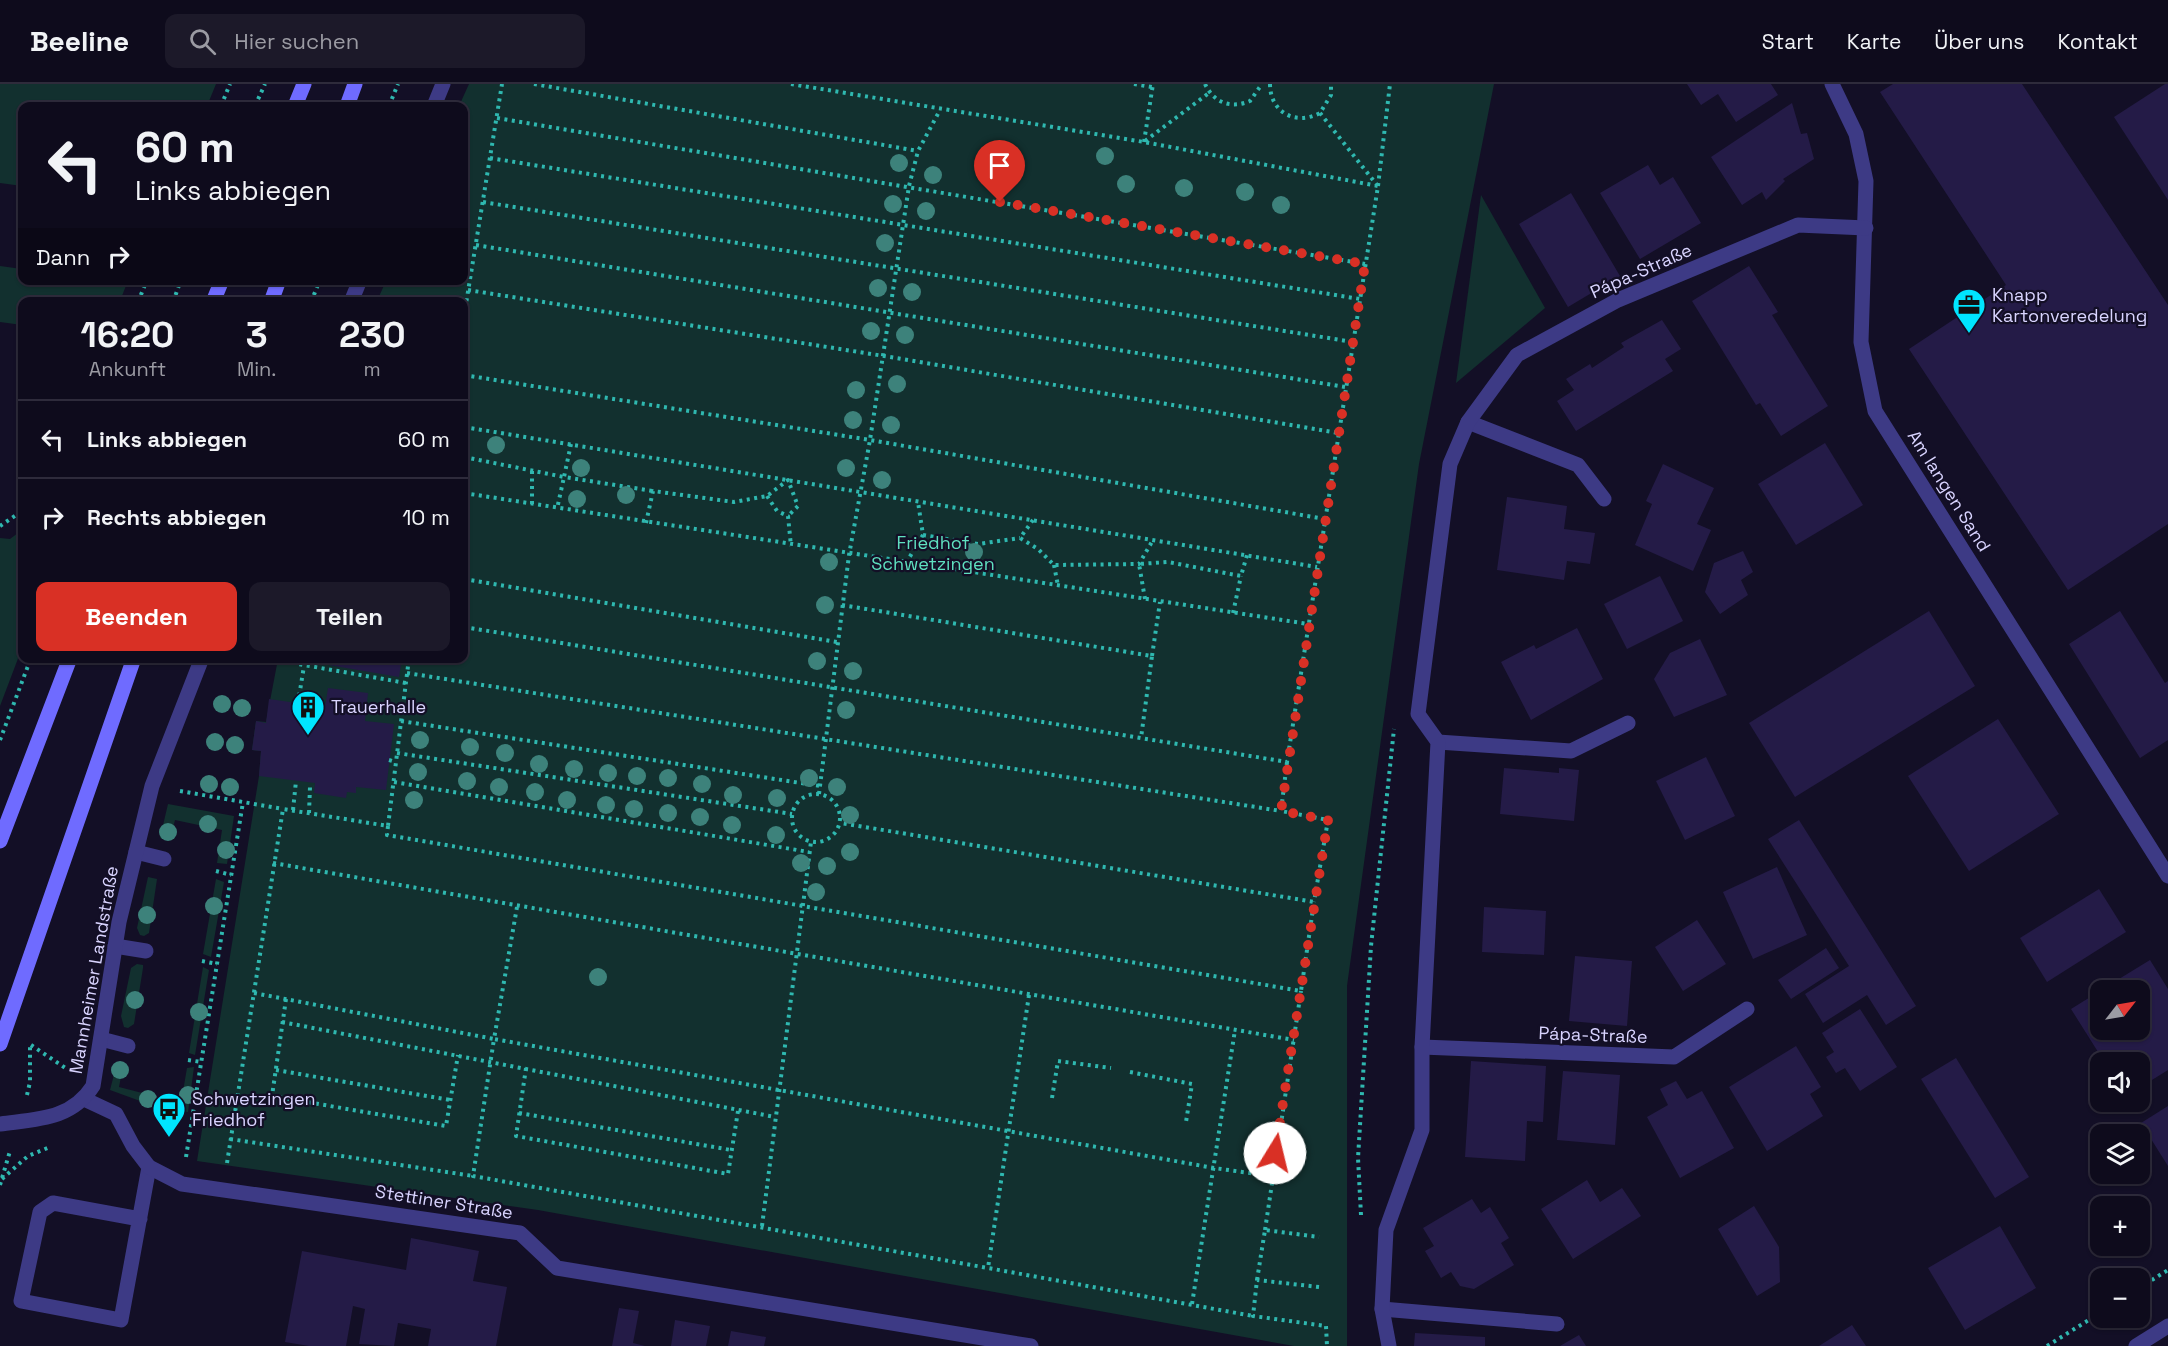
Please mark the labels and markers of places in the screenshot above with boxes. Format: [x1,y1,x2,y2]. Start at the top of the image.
pin [974,140,1025,202]
place label: Knapp Kartonveredelung [1992,283,2147,327]
office icon: Knapp Kartonveredelung [1951,287,1987,334]
building icon: Trauerhalle [290,689,326,736]
place label: Trauerhalle [331,695,426,718]
place label: Schwetzingen Friedhof [192,1087,316,1131]
bus stop icon: Schwetzingen Friedhof [151,1091,187,1138]

